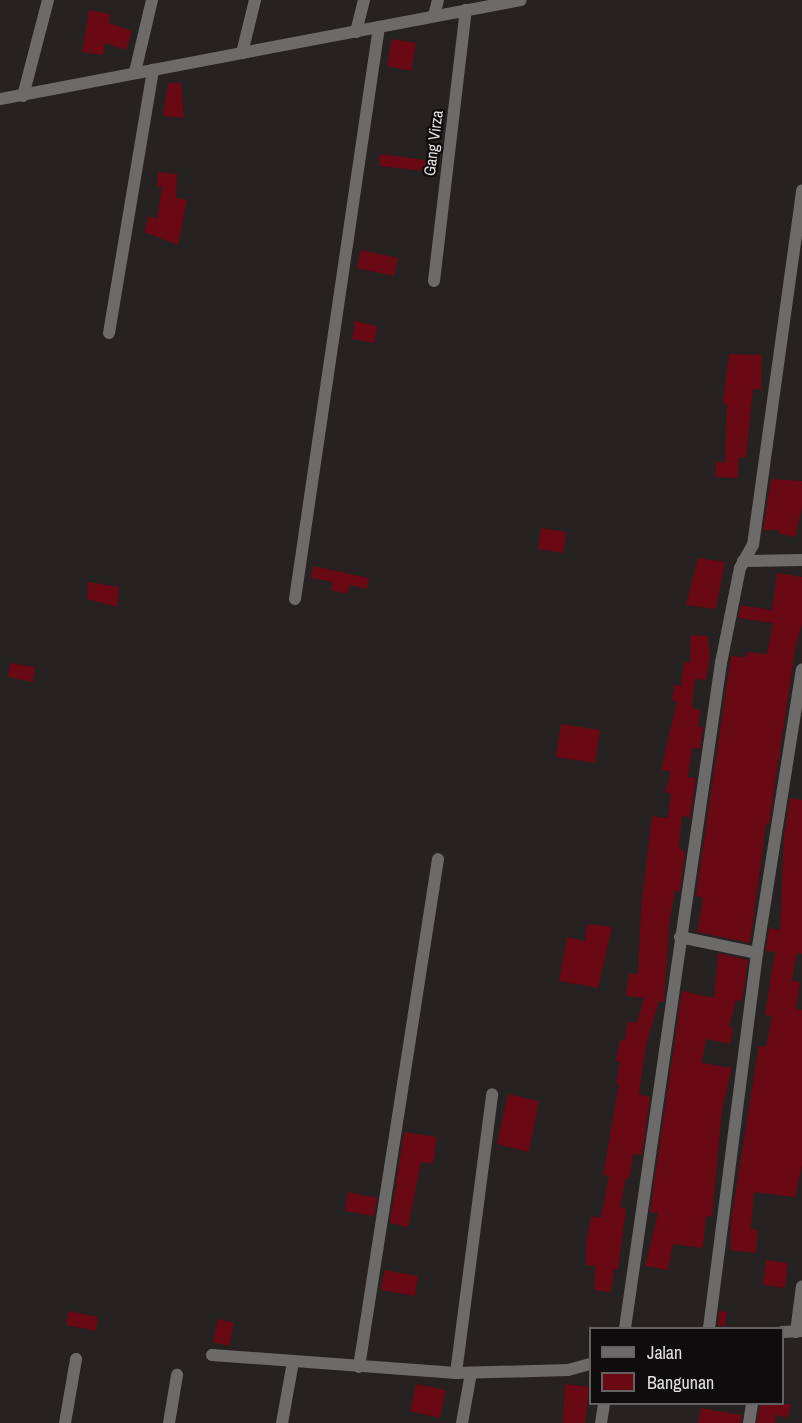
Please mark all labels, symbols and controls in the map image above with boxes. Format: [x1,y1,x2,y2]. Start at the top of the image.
street label: Gang Virza [419,109,447,177]
legend [589,1327,784,1405]
text: Jalan [647,1340,682,1365]
text: Bangunan [647,1370,714,1395]

